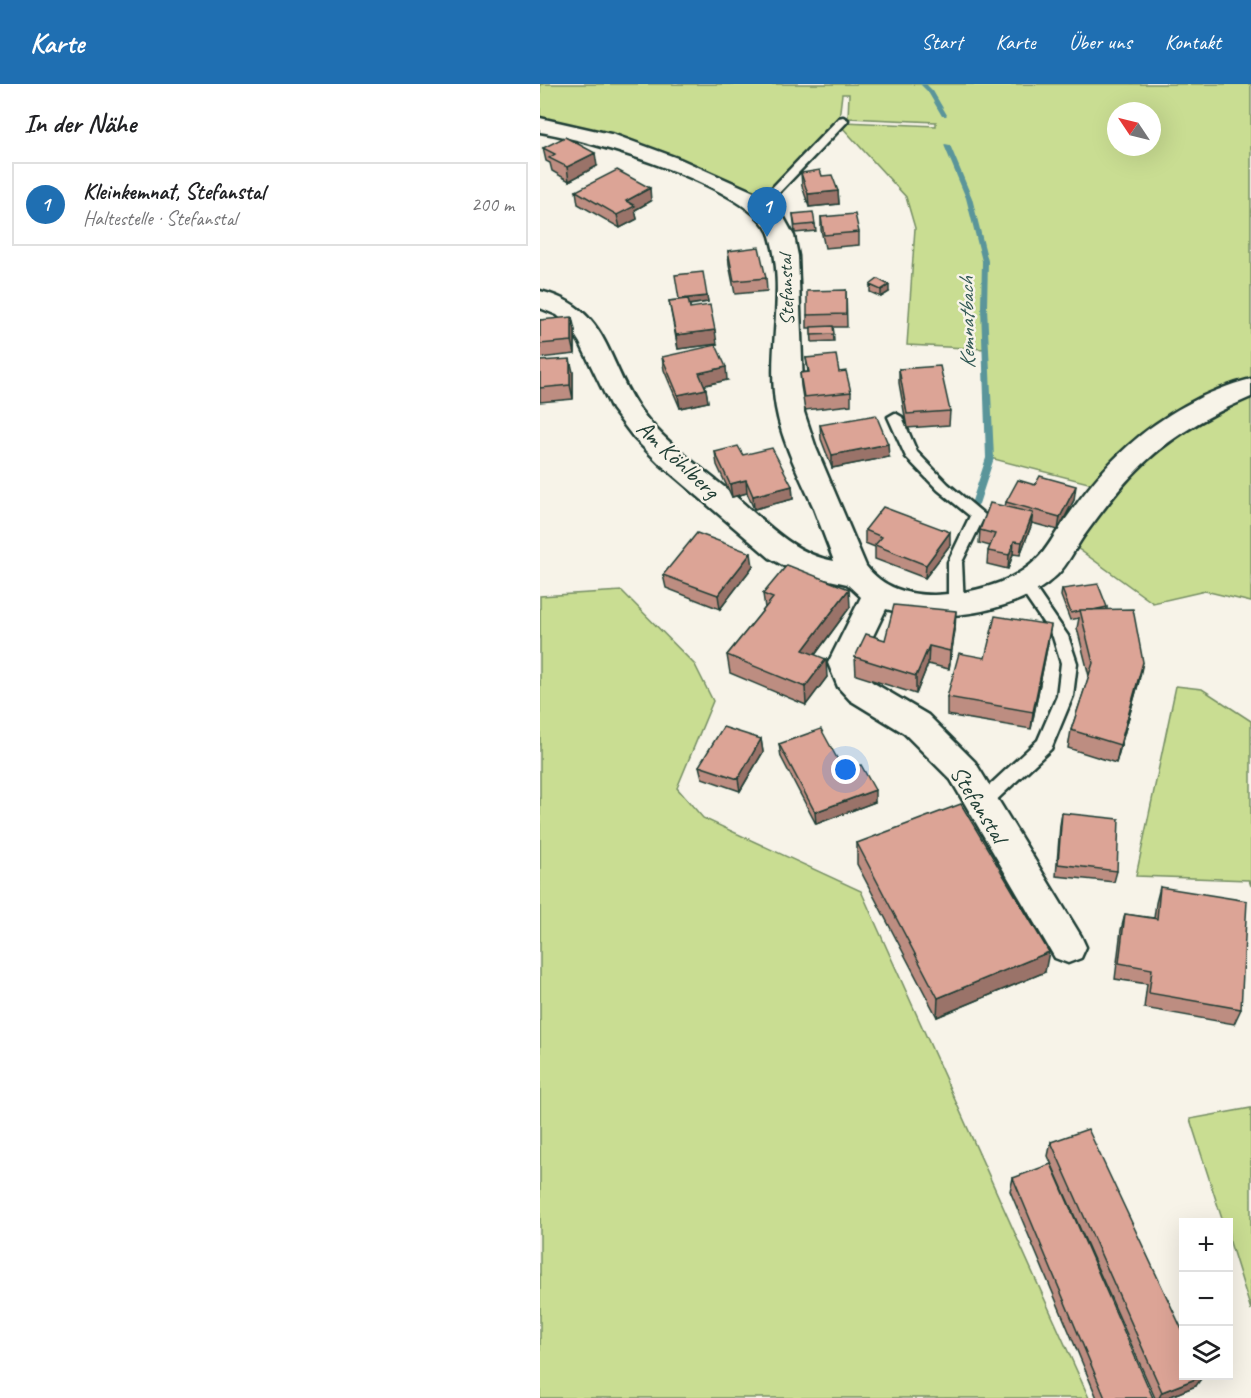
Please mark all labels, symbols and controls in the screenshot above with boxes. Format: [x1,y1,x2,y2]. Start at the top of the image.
text: Karte [30,25,84,60]
text: Start [921,29,962,55]
text: Karte [995,29,1036,55]
text: Über uns [1069,29,1132,55]
text: Kontakt [1165,29,1221,55]
north arrow [1107,102,1161,156]
text: In der Nähe [24,107,136,140]
text: Kleinkemnat, Stefanstal [83,178,265,206]
pin: 1 [748,188,786,237]
text: 1 [41,192,50,217]
text: 200 m [471,192,514,217]
text: Haltestelle · Stefanstal [83,206,237,231]
street label: Stefanstal [772,250,800,326]
water label: Kemnatbach [952,275,982,369]
street label: Am Köhlberg [630,413,727,507]
your location [831,755,860,784]
street label: Stefanstal [944,760,1016,851]
map controls [1179,1218,1233,1380]
button: + [1179,1218,1233,1272]
button: − [1179,1272,1233,1326]
button: layers [1179,1326,1233,1380]

